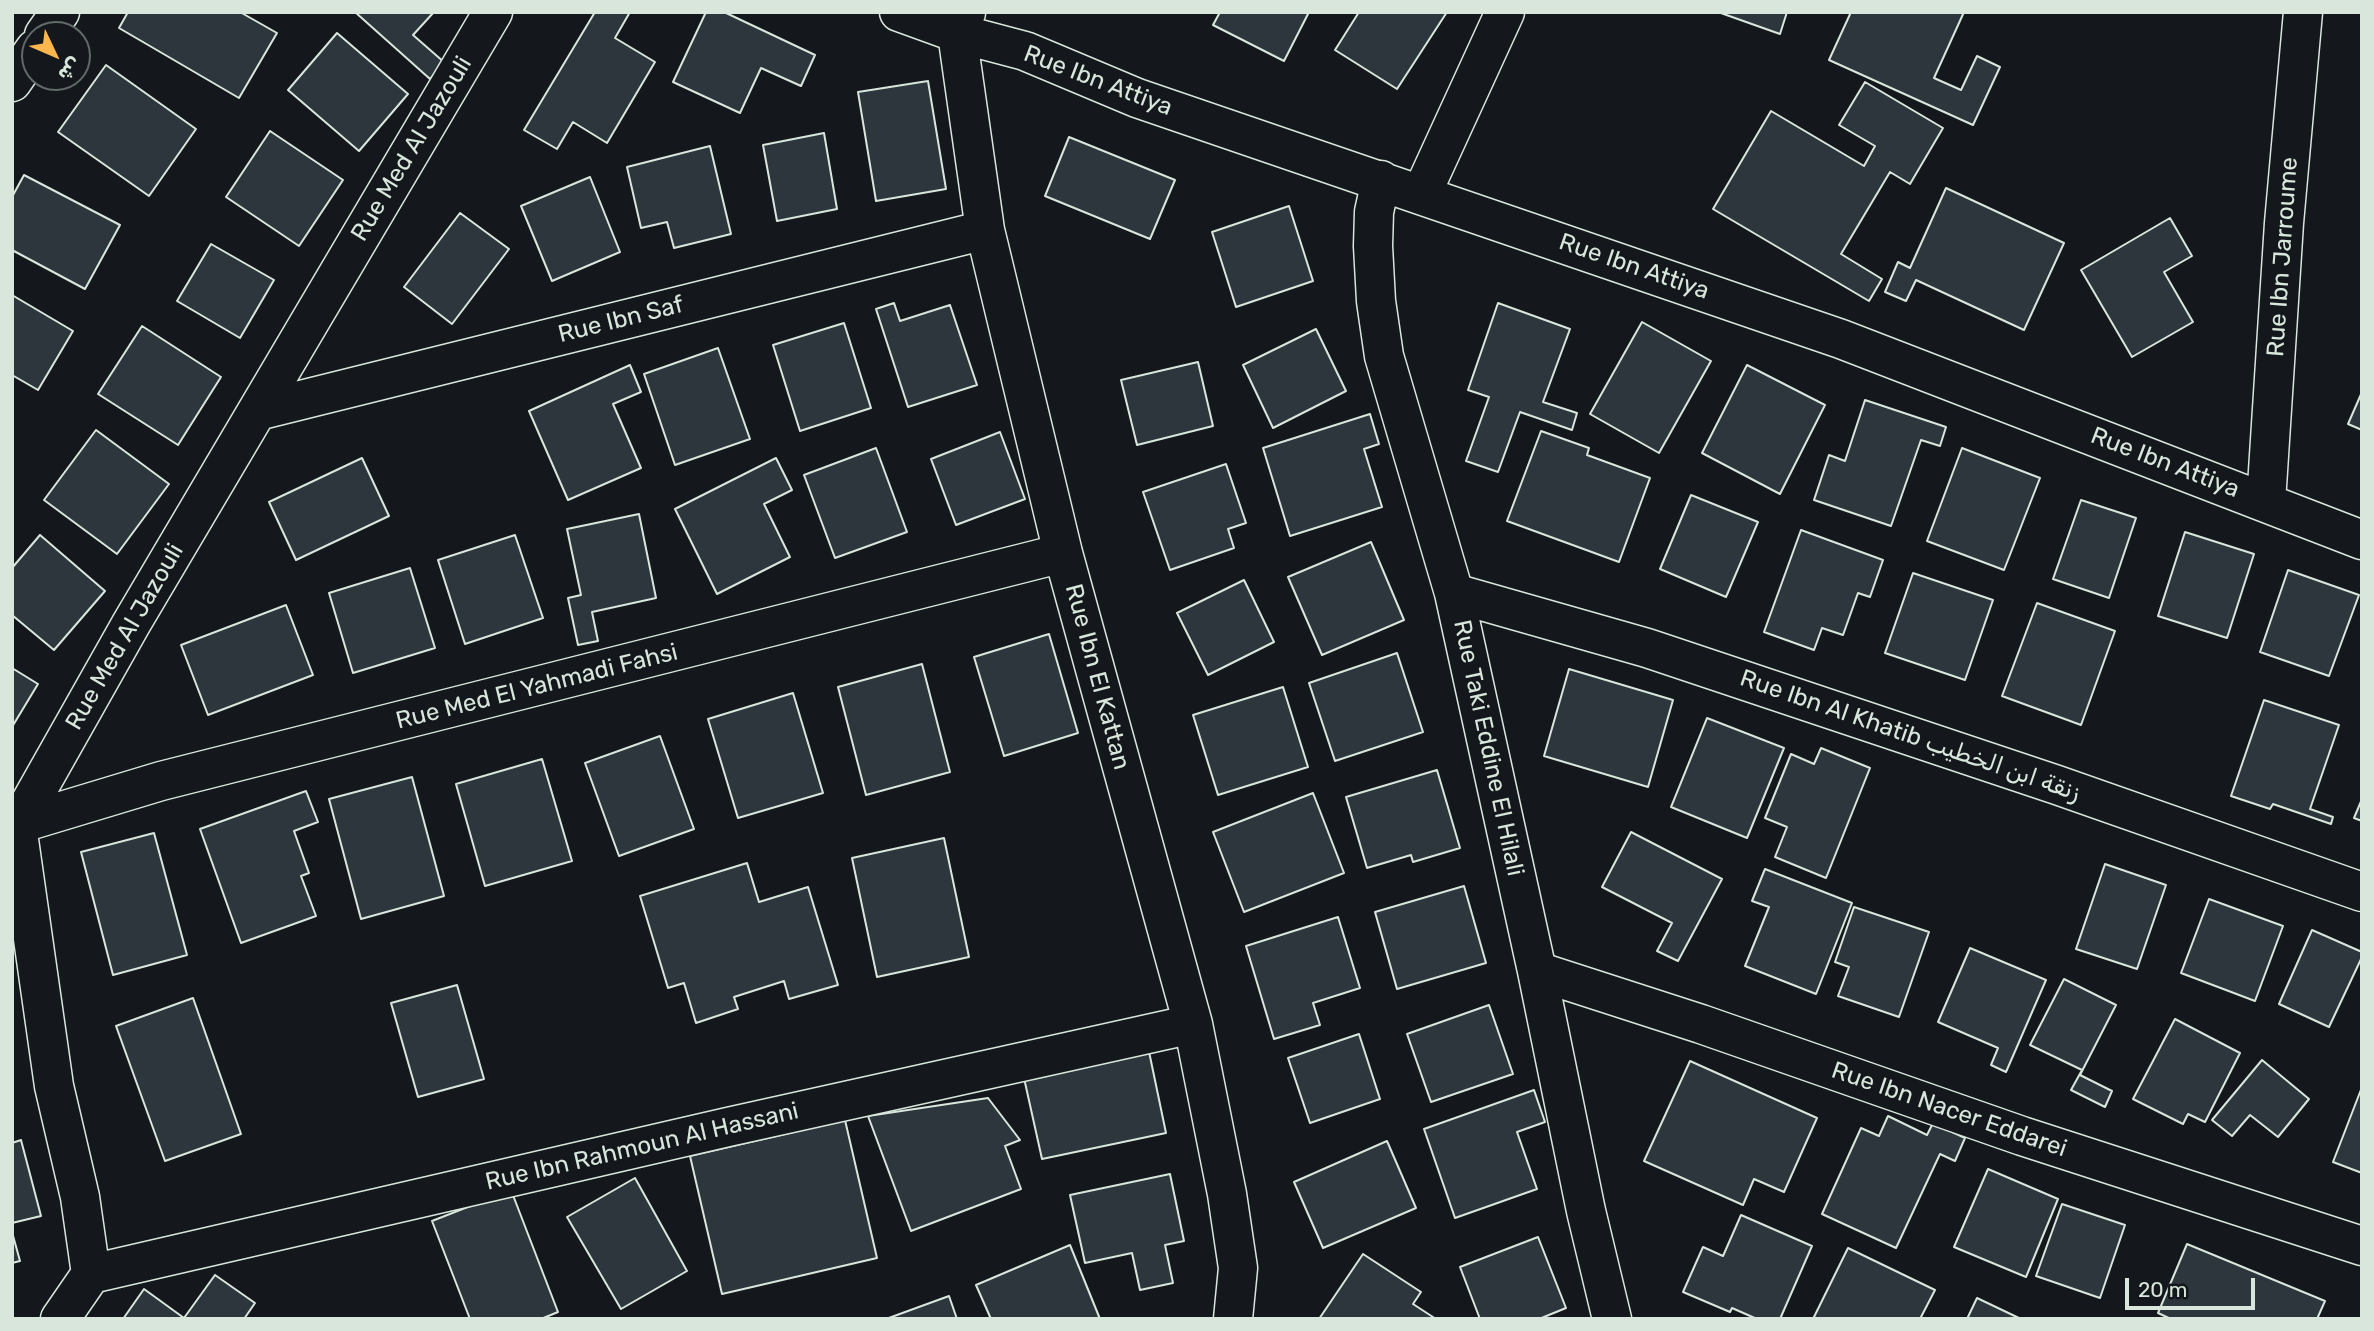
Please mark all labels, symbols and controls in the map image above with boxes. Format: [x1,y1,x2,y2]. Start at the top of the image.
north arrow [21,21,91,91]
street label: Rue Ibn Attiya [1020,39,1176,123]
street label: Rue Med Al Jazouli [346,51,478,247]
text: ش [53,53,87,86]
street label: Rue Ibn Jarroume [2262,156,2304,358]
street label: Rue Ibn Attiya [1555,228,1713,306]
street label: Rue Ibn Saf [555,291,687,349]
street label: Rue Ibn Attiya [2087,421,2243,505]
street label: Rue Med Al Jazouli [60,539,190,735]
street label: Rue Ibn El Kattan [1058,581,1136,773]
street label: Rue Taki Eddine El Hilali [1447,617,1529,879]
street label: Rue Med El Yahmadi Fahsi [393,638,681,736]
street label: Rue Ibn Al Khatib زنقة ابن الخطيب [1736,664,2084,808]
street label: Rue Ibn Nacer Eddarei [1828,1056,2070,1164]
street label: Rue Ibn Rahmoun Al Hassani [483,1097,801,1197]
scale bar [2129,1264,2258,1308]
text: 20 m [2138,1277,2187,1302]

